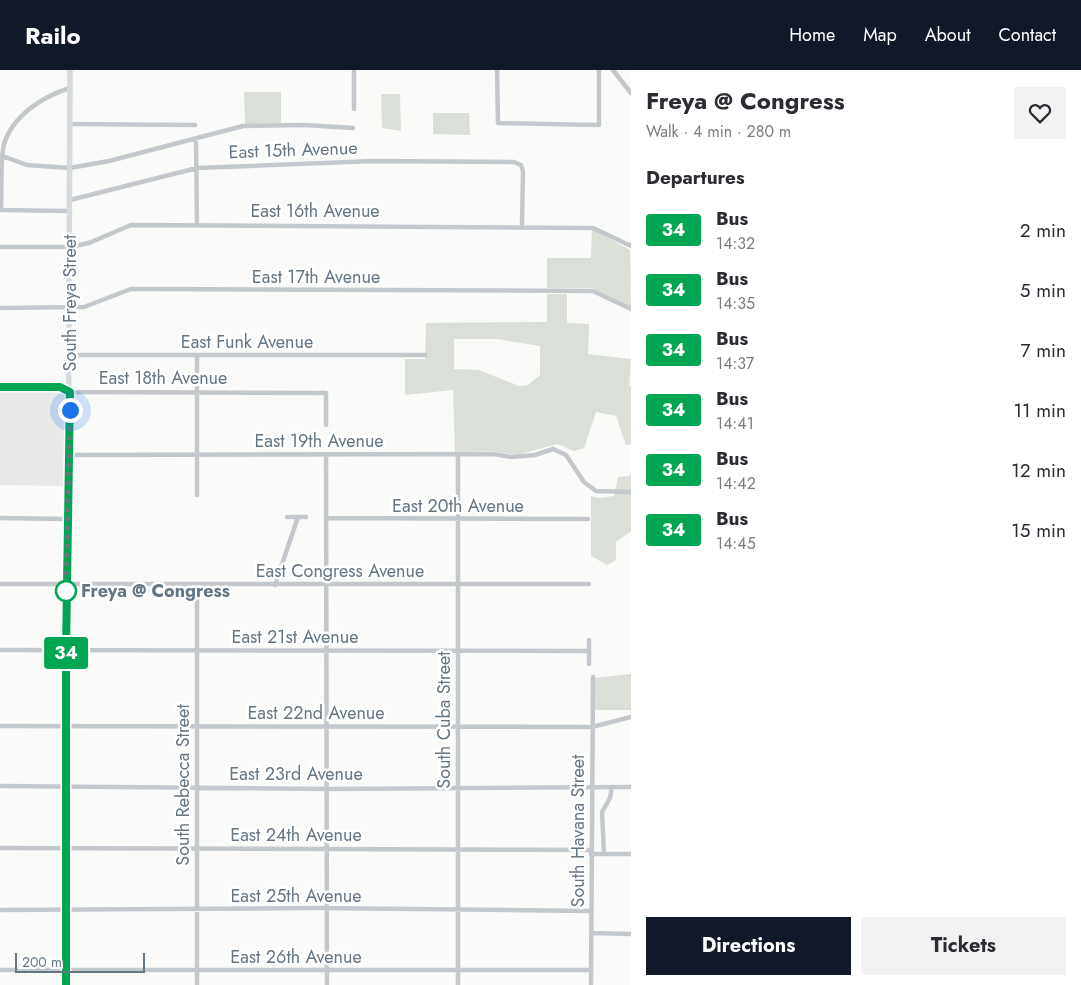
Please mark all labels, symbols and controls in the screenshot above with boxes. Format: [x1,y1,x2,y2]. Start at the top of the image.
text: Railo [25,18,81,53]
text: Home [789,22,835,48]
text: Map [863,22,897,48]
text: About [925,22,970,48]
text: Contact [998,22,1056,48]
text: Freya @ Congress [646,83,845,118]
button: heart [1014,87,1066,139]
text: Walk · 4 min · 280 m [646,120,791,143]
street label: East 15th Avenue [228,135,358,165]
text: Departures [646,164,745,191]
street label: East 16th Avenue [250,198,380,224]
text: Bus [716,205,748,232]
text: 34 [662,217,685,243]
text: 2 min [1020,217,1066,244]
text: 14:32 [716,232,755,255]
street label: South Freya Street [57,234,83,371]
street label: East 17th Avenue [252,264,380,290]
text: Bus [716,265,748,292]
text: 34 [662,277,685,303]
text: 5 min [1020,277,1066,304]
text: 14:35 [716,292,755,315]
text: Bus [716,325,748,352]
street label: East Funk Avenue [181,329,313,355]
text: 34 [662,337,685,363]
text: 7 min [1021,337,1066,364]
text: 14:37 [716,352,754,375]
street label: East 18th Avenue [99,365,227,391]
text: Bus [716,385,748,412]
text: 34 [662,397,685,423]
text: 11 min [1013,397,1066,424]
your location [58,398,83,423]
text: 14:41 [716,412,754,435]
street label: East 19th Avenue [254,428,384,454]
text: Bus [716,445,748,472]
text: 34 [662,457,685,483]
text: 12 min [1011,457,1066,484]
text: 14:42 [716,472,756,495]
street label: East 20th Avenue [392,493,524,519]
text: Bus [716,505,748,532]
text: 34 [662,517,685,543]
text: 15 min [1011,517,1066,544]
text: 14:45 [716,532,756,555]
street label: East Congress Avenue [256,558,424,584]
place label: Freya @ Congress [81,578,230,604]
marker: Freya @ Congress [55,580,77,602]
street label: East 21st Avenue [232,624,358,650]
line badge: 34 [44,637,88,669]
text: 34 [54,640,78,666]
street label: South Cuba Street [431,651,457,789]
street label: East 22nd Avenue [247,700,385,726]
street label: South Rebecca Street [170,704,196,866]
street label: South Havana Street [565,754,591,907]
street label: East 23rd Avenue [229,761,363,787]
street label: East 24th Avenue [230,822,362,848]
street label: East 25th Avenue [230,883,362,909]
button: Directions [646,917,851,975]
button: Tickets [861,917,1066,975]
street label: East 26th Avenue [230,944,362,970]
scale bar [15,950,145,973]
text: 200 m [22,952,62,972]

